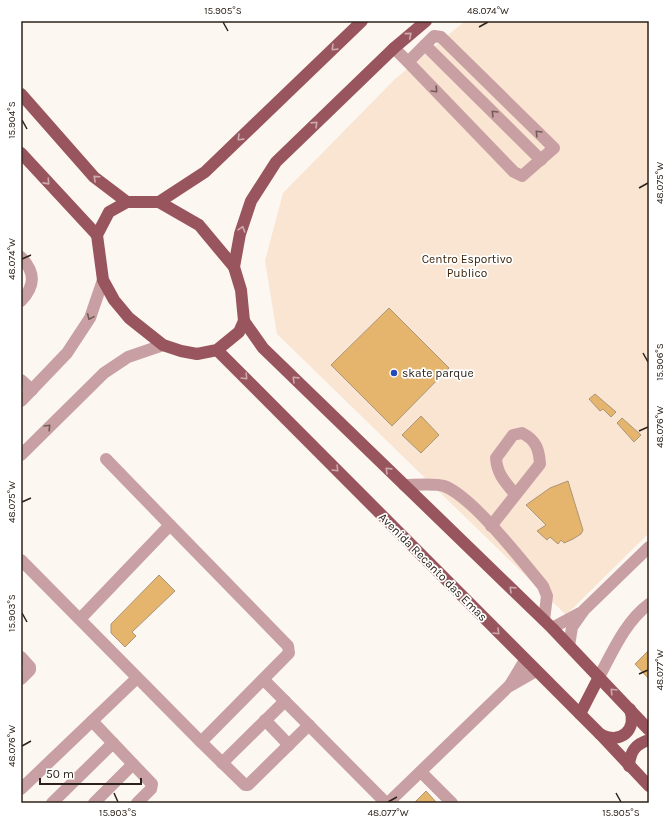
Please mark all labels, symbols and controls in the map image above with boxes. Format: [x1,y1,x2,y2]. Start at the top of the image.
text: 15.905°S [204,5,242,17]
text: 48.074°W [467,5,509,17]
one-way arrow [405,32,412,39]
one-way arrow [331,43,339,51]
one-way arrow [430,85,438,93]
text: 15.904°S [6,101,18,139]
one-way arrow [491,110,499,117]
one-way arrow [310,121,318,129]
one-way arrow [535,130,543,138]
one-way arrow [237,133,245,141]
text: 48.075°W [654,162,666,204]
one-way arrow [93,175,101,183]
one-way arrow [42,177,50,185]
one-way arrow [237,225,246,232]
text: 48.074°W [6,238,18,280]
park label: Centro Esportivo Publico [422,252,512,280]
one-way arrow [87,312,95,320]
text: 15.906°S [654,343,666,381]
place label: skate parque [402,366,474,380]
marker: skate parque [389,368,399,378]
one-way arrow [240,372,248,380]
one-way arrow [292,377,299,384]
text: 48.076°W [654,406,666,448]
one-way arrow [43,424,51,432]
one-way arrow [332,464,339,472]
one-way arrow [385,467,393,475]
text: 48.075°W [6,481,18,523]
street label: Avenida Recanto das Emas [376,510,490,624]
one-way arrow [509,587,516,594]
text: 15.903°S [6,594,18,632]
one-way arrow [492,627,500,635]
text: 48.077°W [654,649,666,691]
one-way arrow [610,688,618,696]
text: 48.076°W [6,725,18,767]
scale bar [40,760,141,786]
text: 50 m [46,767,74,781]
text: 15.903°S [99,807,137,819]
text: 48.077°W [367,807,409,819]
text: 15.905°S [602,807,640,819]

